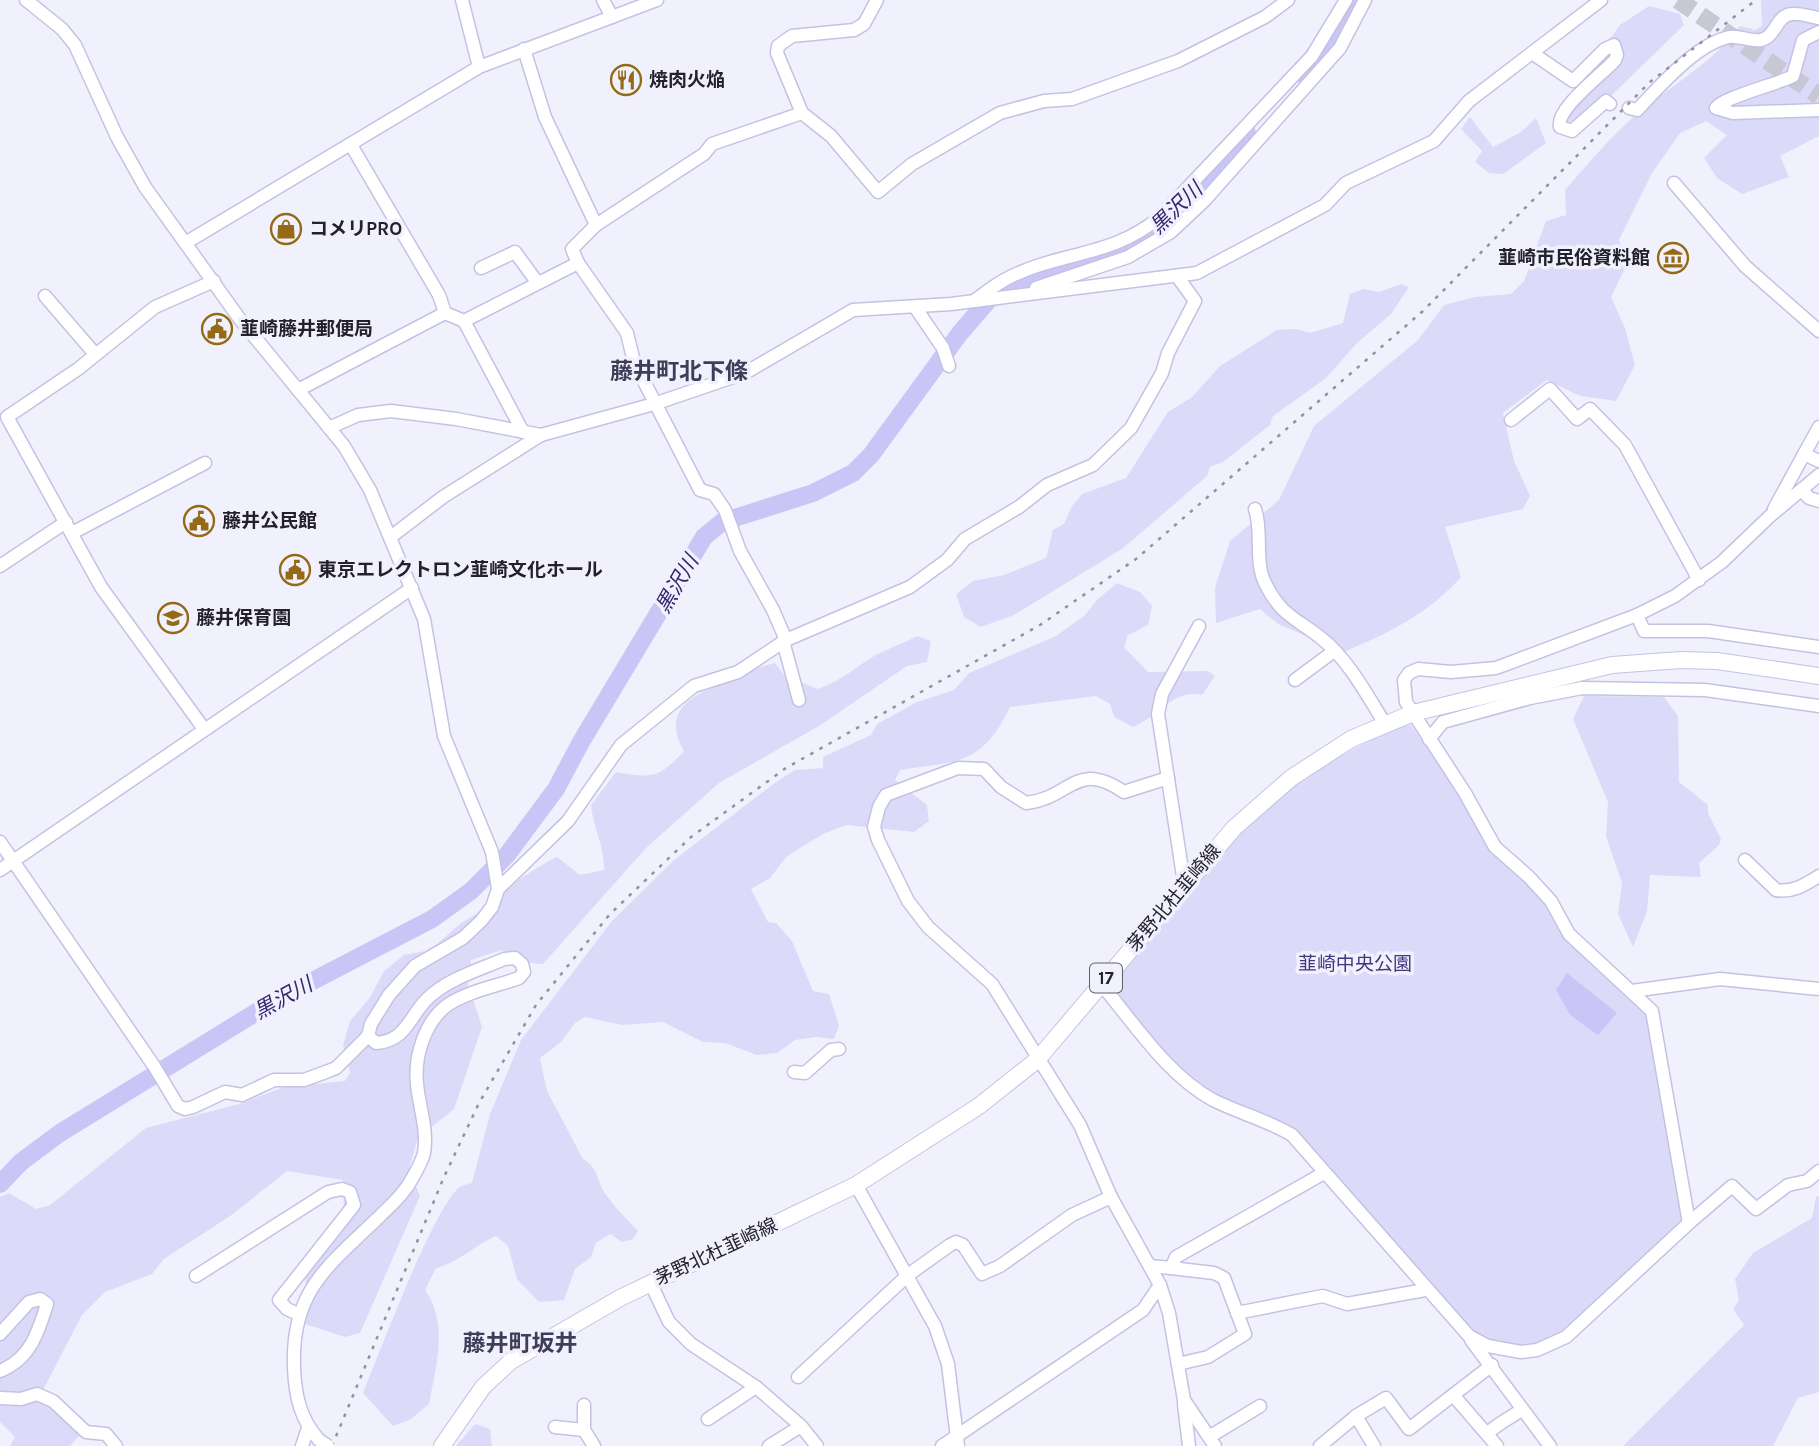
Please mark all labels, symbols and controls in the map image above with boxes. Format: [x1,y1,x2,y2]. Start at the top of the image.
restaurant icon: 焼肉火焔 [609,63,643,97]
place label: 焼肉火焔 [649,69,725,91]
water label: 黒沢川 [1145,176,1208,239]
shop icon: コメリPRO [269,212,303,246]
place label: コメリPRO [309,218,402,240]
museum icon: 韮崎市民俗資料館 [1656,241,1690,275]
place label: 韮崎市民俗資料館 [1498,247,1650,269]
public building icon: 韮崎藤井郵便局 [200,312,234,346]
place label: 韮崎藤井郵便局 [240,318,373,340]
district label: 藤井町北下條 [610,358,748,385]
public building icon: 藤井公民館 [182,504,216,538]
place label: 藤井公民館 [222,510,317,532]
water label: 黒沢川 [651,549,704,617]
public building icon: 東京エレクトロン韮崎文化ホール [278,553,312,587]
place label: 東京エレクトロン韮崎文化ホール [318,559,603,581]
school or university icon: 藤井保育園 [156,601,190,635]
place label: 藤井保育園 [196,607,291,629]
street label: 茅野北杜韮崎線 [1123,840,1225,956]
park label: 韮崎中央公園 [1298,953,1412,975]
road number: 17 [1090,964,1122,993]
water label: 黒沢川 [250,971,318,1024]
street label: 茅野北杜韮崎線 [651,1214,781,1290]
district label: 藤井町坂井 [463,1330,578,1357]

